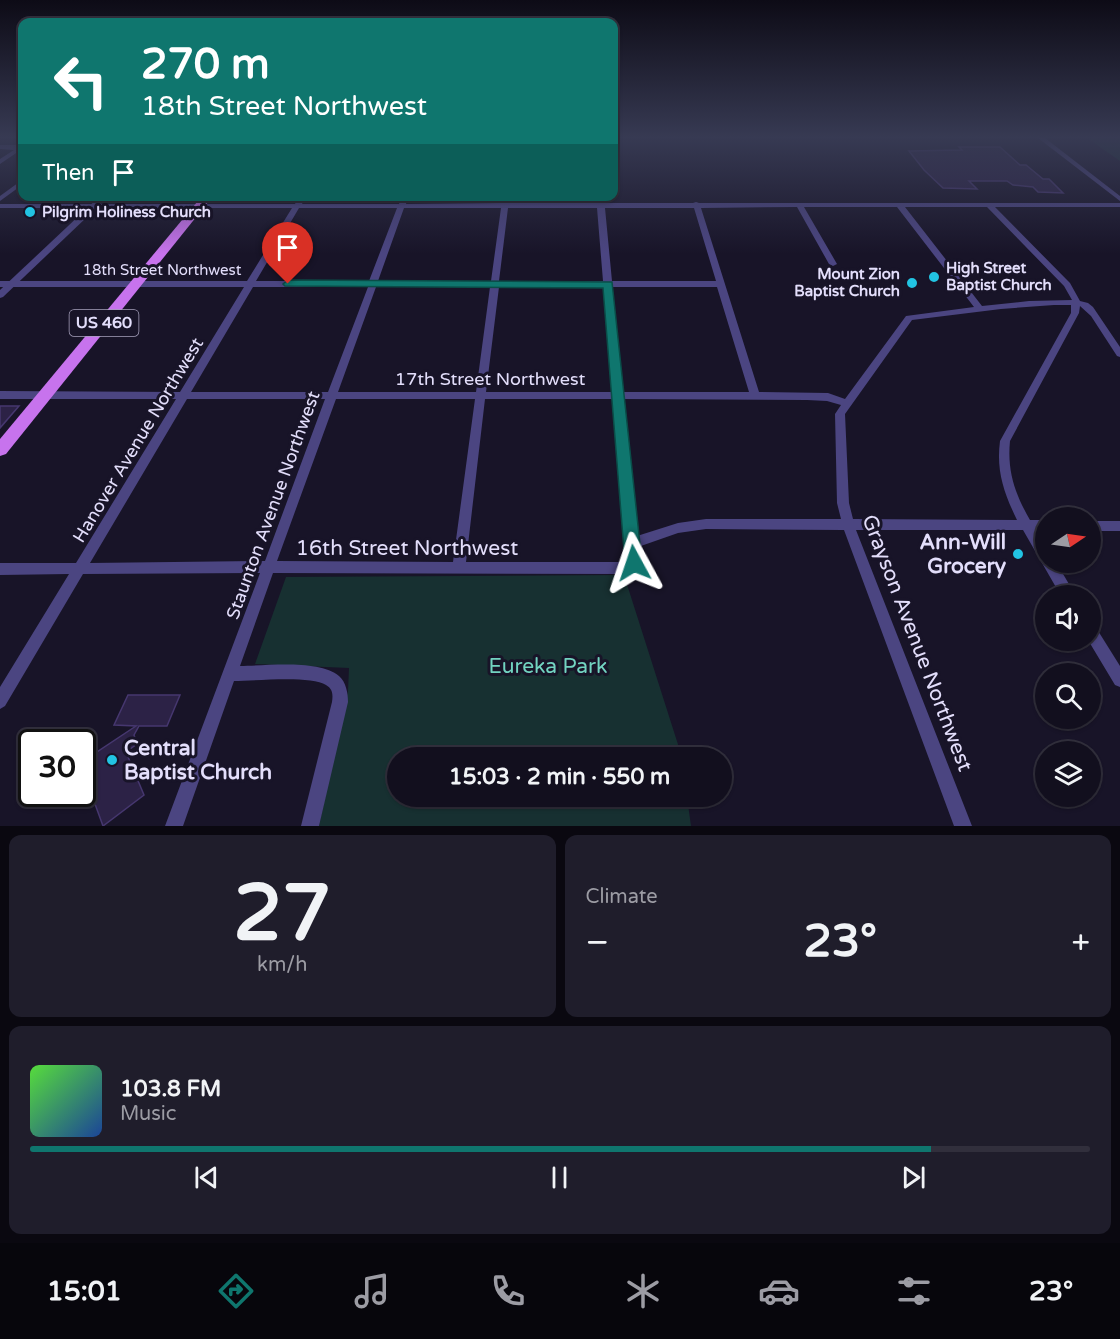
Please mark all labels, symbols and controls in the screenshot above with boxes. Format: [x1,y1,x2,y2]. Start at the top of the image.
text: 270 m [141,39,270,90]
icon: left [42,42,120,120]
text: 18th Street Northwest [141,90,427,123]
icon: arrive [107,156,140,189]
text: Then [42,160,95,186]
place label: Pilgrim Holiness Church [42,203,211,222]
marker: Pilgrim Holiness Church [23,205,37,219]
pin [262,222,313,284]
icon: arrive [271,231,304,264]
place label: High Street Baptist Church [946,259,1052,295]
street label: 18th Street Northwest [83,261,242,279]
place label: Mount Zion Baptist Church [794,265,900,301]
marker: High Street Baptist Church [927,270,941,284]
marker: Mount Zion Baptist Church [905,276,919,290]
road number: US 460 [70,310,138,336]
street label: Hanover Avenue Northwest [68,333,208,546]
street label: 17th Street Northwest [395,368,585,390]
street label: Staunton Avenue Northwest [221,388,325,622]
north arrow [1035,507,1101,573]
map controls [1035,507,1101,807]
street label: Grayson Avenue Northwest [856,511,978,775]
place label: Ann-Will Grocery [920,530,1007,579]
position arrow [602,531,666,595]
street label: 16th Street Northwest [296,536,518,561]
marker: Ann-Will Grocery [1011,547,1025,561]
button: sound [1035,585,1101,651]
park label: Eureka Park [489,654,607,679]
button: search [1035,663,1101,729]
speed limit sign: 30 [18,729,96,807]
place label: Central Baptist Church [124,736,272,785]
button: layers [1035,741,1101,807]
marker: Central Baptist Church [105,753,119,767]
text: 15:03 · 2 min · 550 m [449,764,670,790]
text: 27 [233,867,331,961]
text: Climate [586,885,658,909]
text: 23° [803,915,877,969]
text: − [586,923,609,962]
text: + [1071,923,1090,962]
text: km/h [257,953,307,977]
text: 103.8 FM [120,1076,221,1102]
text: Music [120,1102,176,1126]
icon: previous [190,1161,223,1194]
icon: pause [543,1161,576,1194]
icon: next [897,1161,930,1194]
icon: directions [215,1270,257,1312]
icon: music [351,1270,393,1312]
icon: phone [487,1270,529,1312]
icon: climate [622,1270,664,1312]
icon: car [758,1270,800,1312]
icon: filters [893,1270,935,1312]
text: 15:01 [47,1275,122,1308]
text: 23° [1029,1275,1073,1308]

